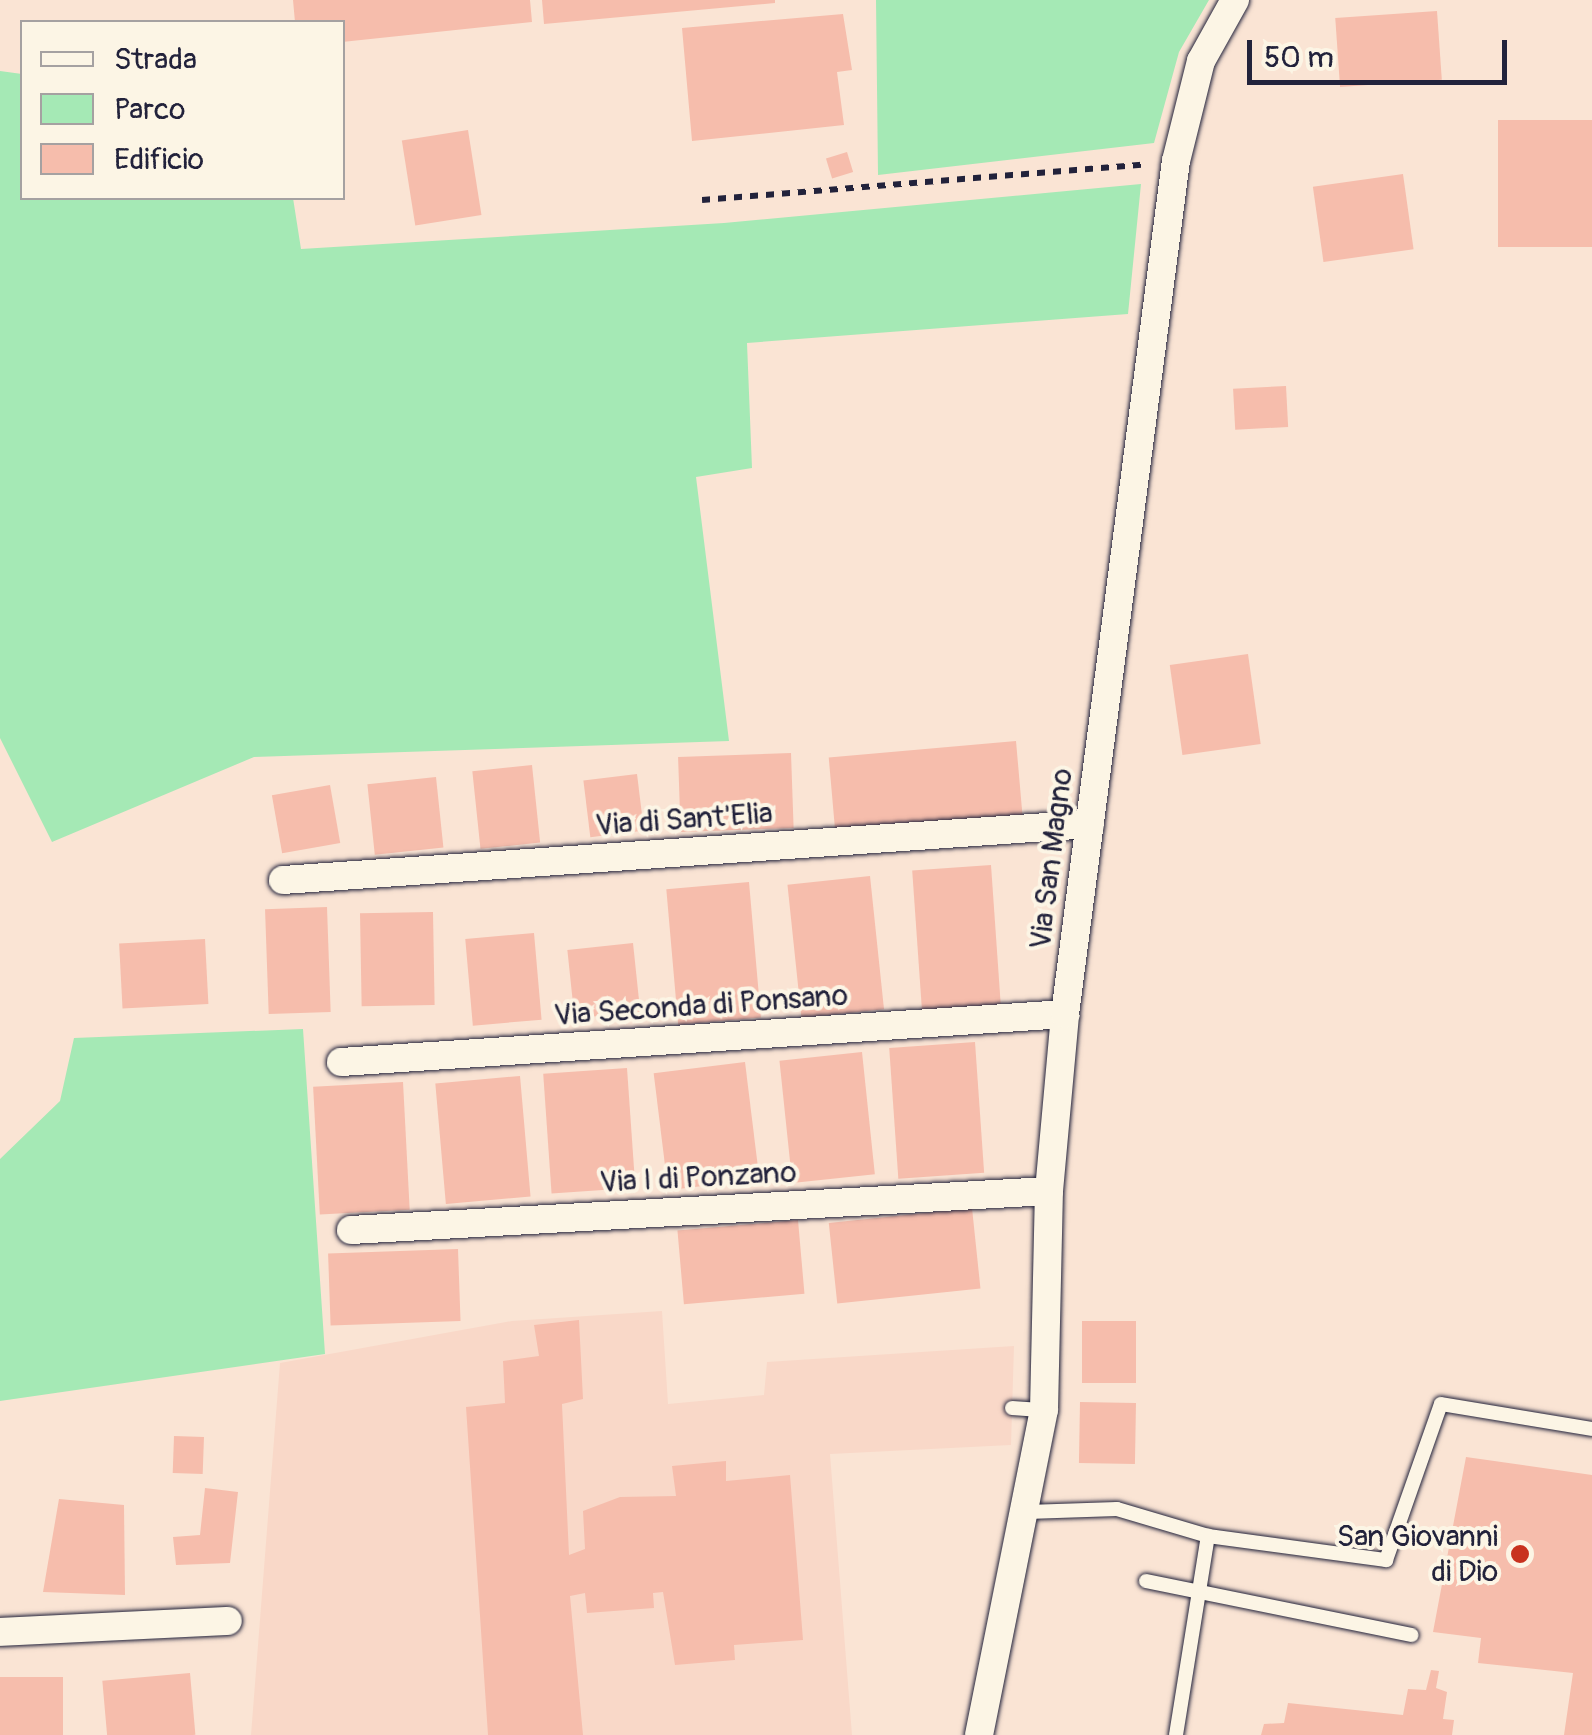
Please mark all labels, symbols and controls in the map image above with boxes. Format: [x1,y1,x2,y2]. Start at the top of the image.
legend [20,20,345,200]
scale bar [1252,20,1512,82]
text: 50 m [1264,39,1334,76]
text: Strada [114,41,197,78]
text: Parco [114,91,185,128]
text: Edificio [114,141,204,178]
street label: Via San Magno [1023,766,1081,952]
street label: Via di Sant'Elia [594,796,774,844]
street label: Via Seconda di Ponsano [553,978,849,1034]
street label: Via I di Ponzano [599,1155,797,1201]
place label: San Giovanni di Dio [1337,1519,1498,1590]
marker: San Giovanni di Dio [1507,1541,1533,1567]

